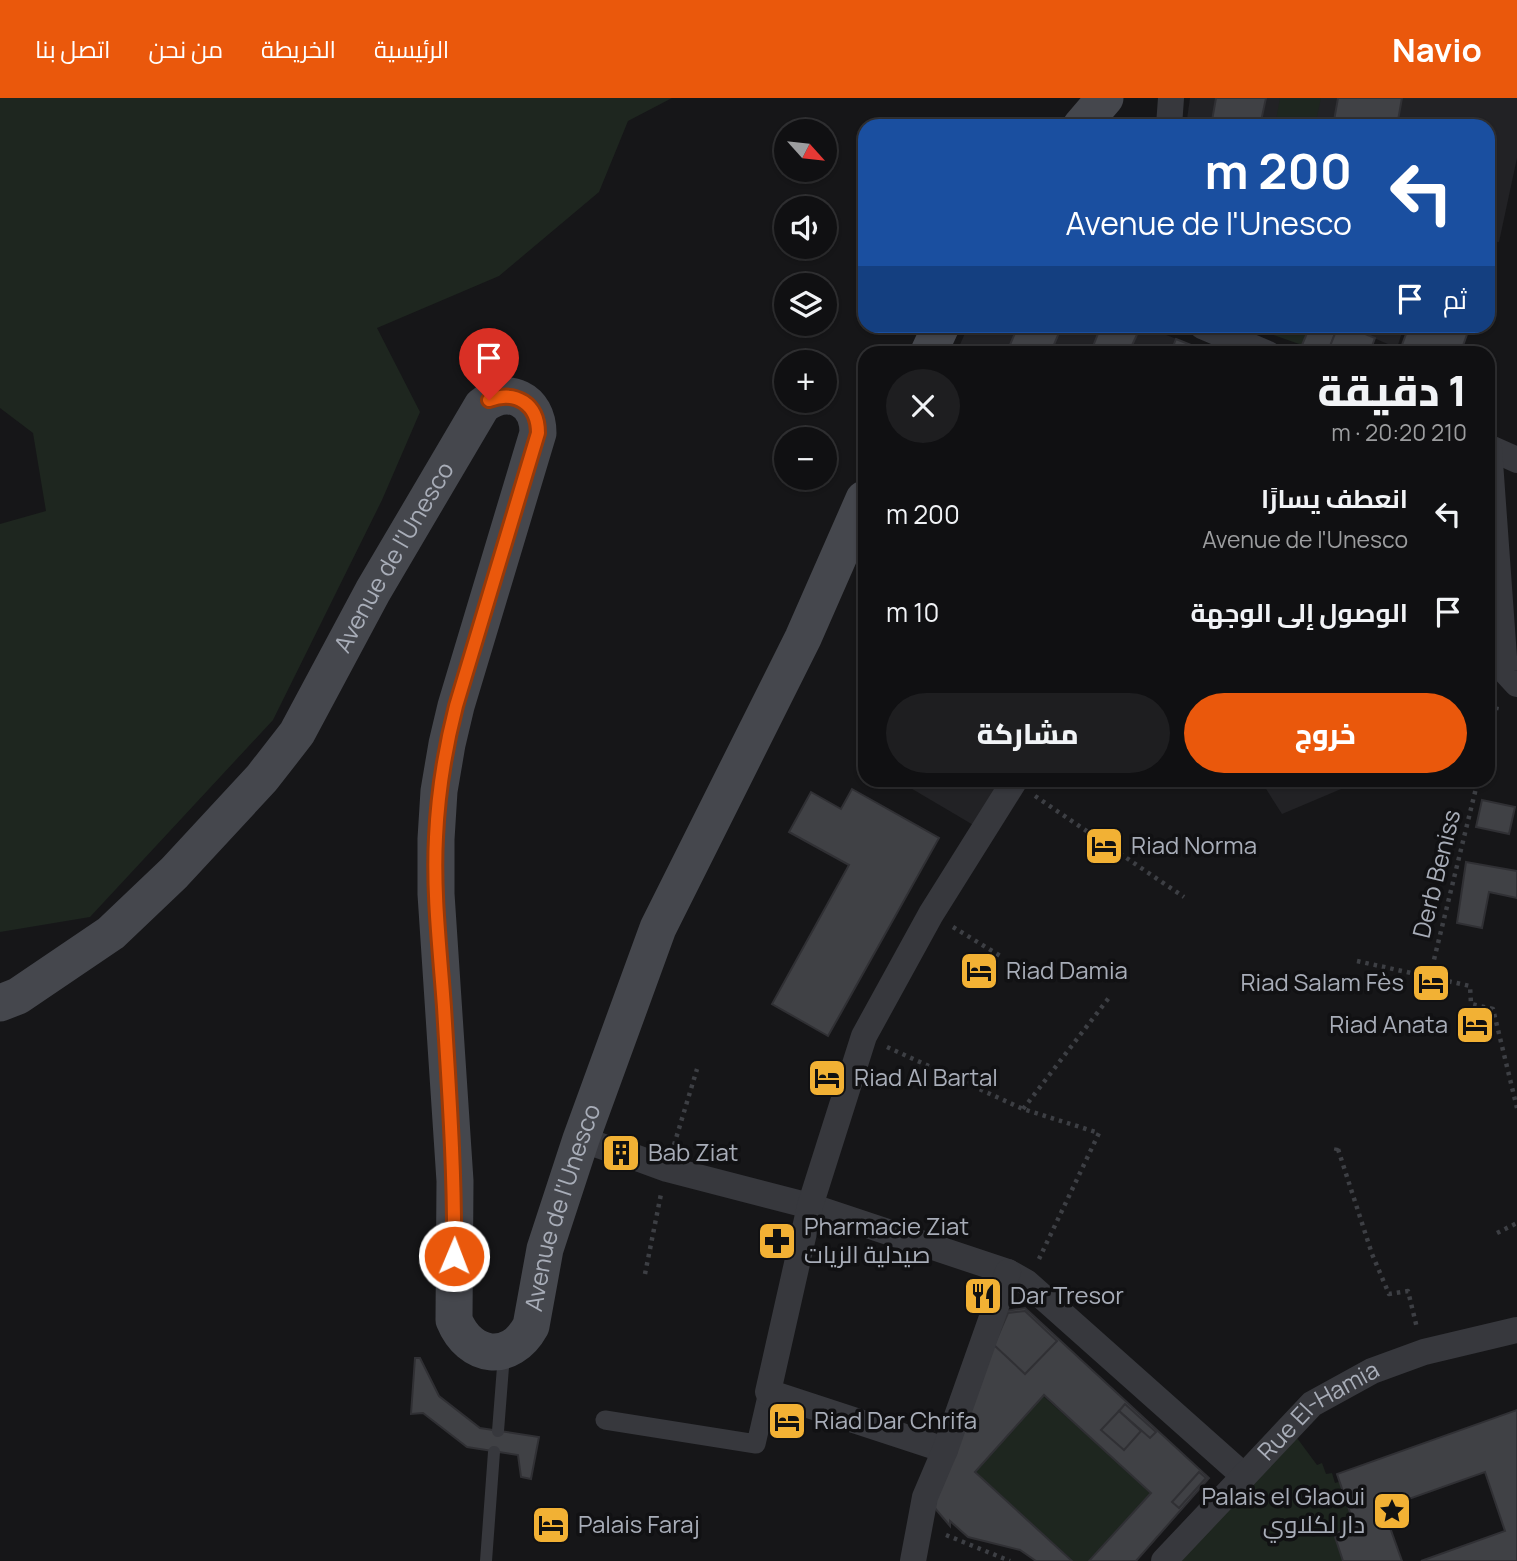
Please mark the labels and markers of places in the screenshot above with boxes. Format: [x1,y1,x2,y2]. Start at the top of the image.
pin [459,328,519,400]
hotel icon: Riad Norma [1083,825,1125,867]
place label: Riad Norma [1131,828,1257,861]
hotel icon: Riad Damia [958,950,1000,992]
place label: Riad Damia [1006,953,1128,986]
hotel icon: Riad Salam Fès [1410,962,1452,1004]
place label: Riad Salam Fès [1240,965,1404,998]
hotel icon: Riad Anata [1454,1004,1496,1046]
place label: Riad Anata [1329,1007,1448,1040]
hotel icon: Riad Al Bartal [806,1057,848,1099]
place label: Riad Al Bartal [854,1060,998,1093]
building icon: Bab Ziat [600,1132,642,1174]
place label: Bab Ziat [648,1135,738,1168]
place label: Pharmacie Ziat صيدلية الزيات [804,1209,969,1270]
pharmacy icon: Pharmacie Ziat صيدلية الزيات [756,1220,798,1262]
restaurant icon: Dar Tresor [962,1275,1004,1317]
place label: Dar Tresor [1010,1278,1124,1311]
hotel icon: Riad Dar Chrifa [766,1400,808,1442]
place label: Riad Dar Chrifa [814,1403,977,1436]
place label: Palais el Glaoui دار لكلاوي [1201,1479,1365,1543]
place icon: Palais el Glaoui دار لكلاوي [1371,1490,1413,1532]
hotel icon: Palais Faraj [530,1504,572,1546]
place label: Palais Faraj [578,1507,700,1540]

